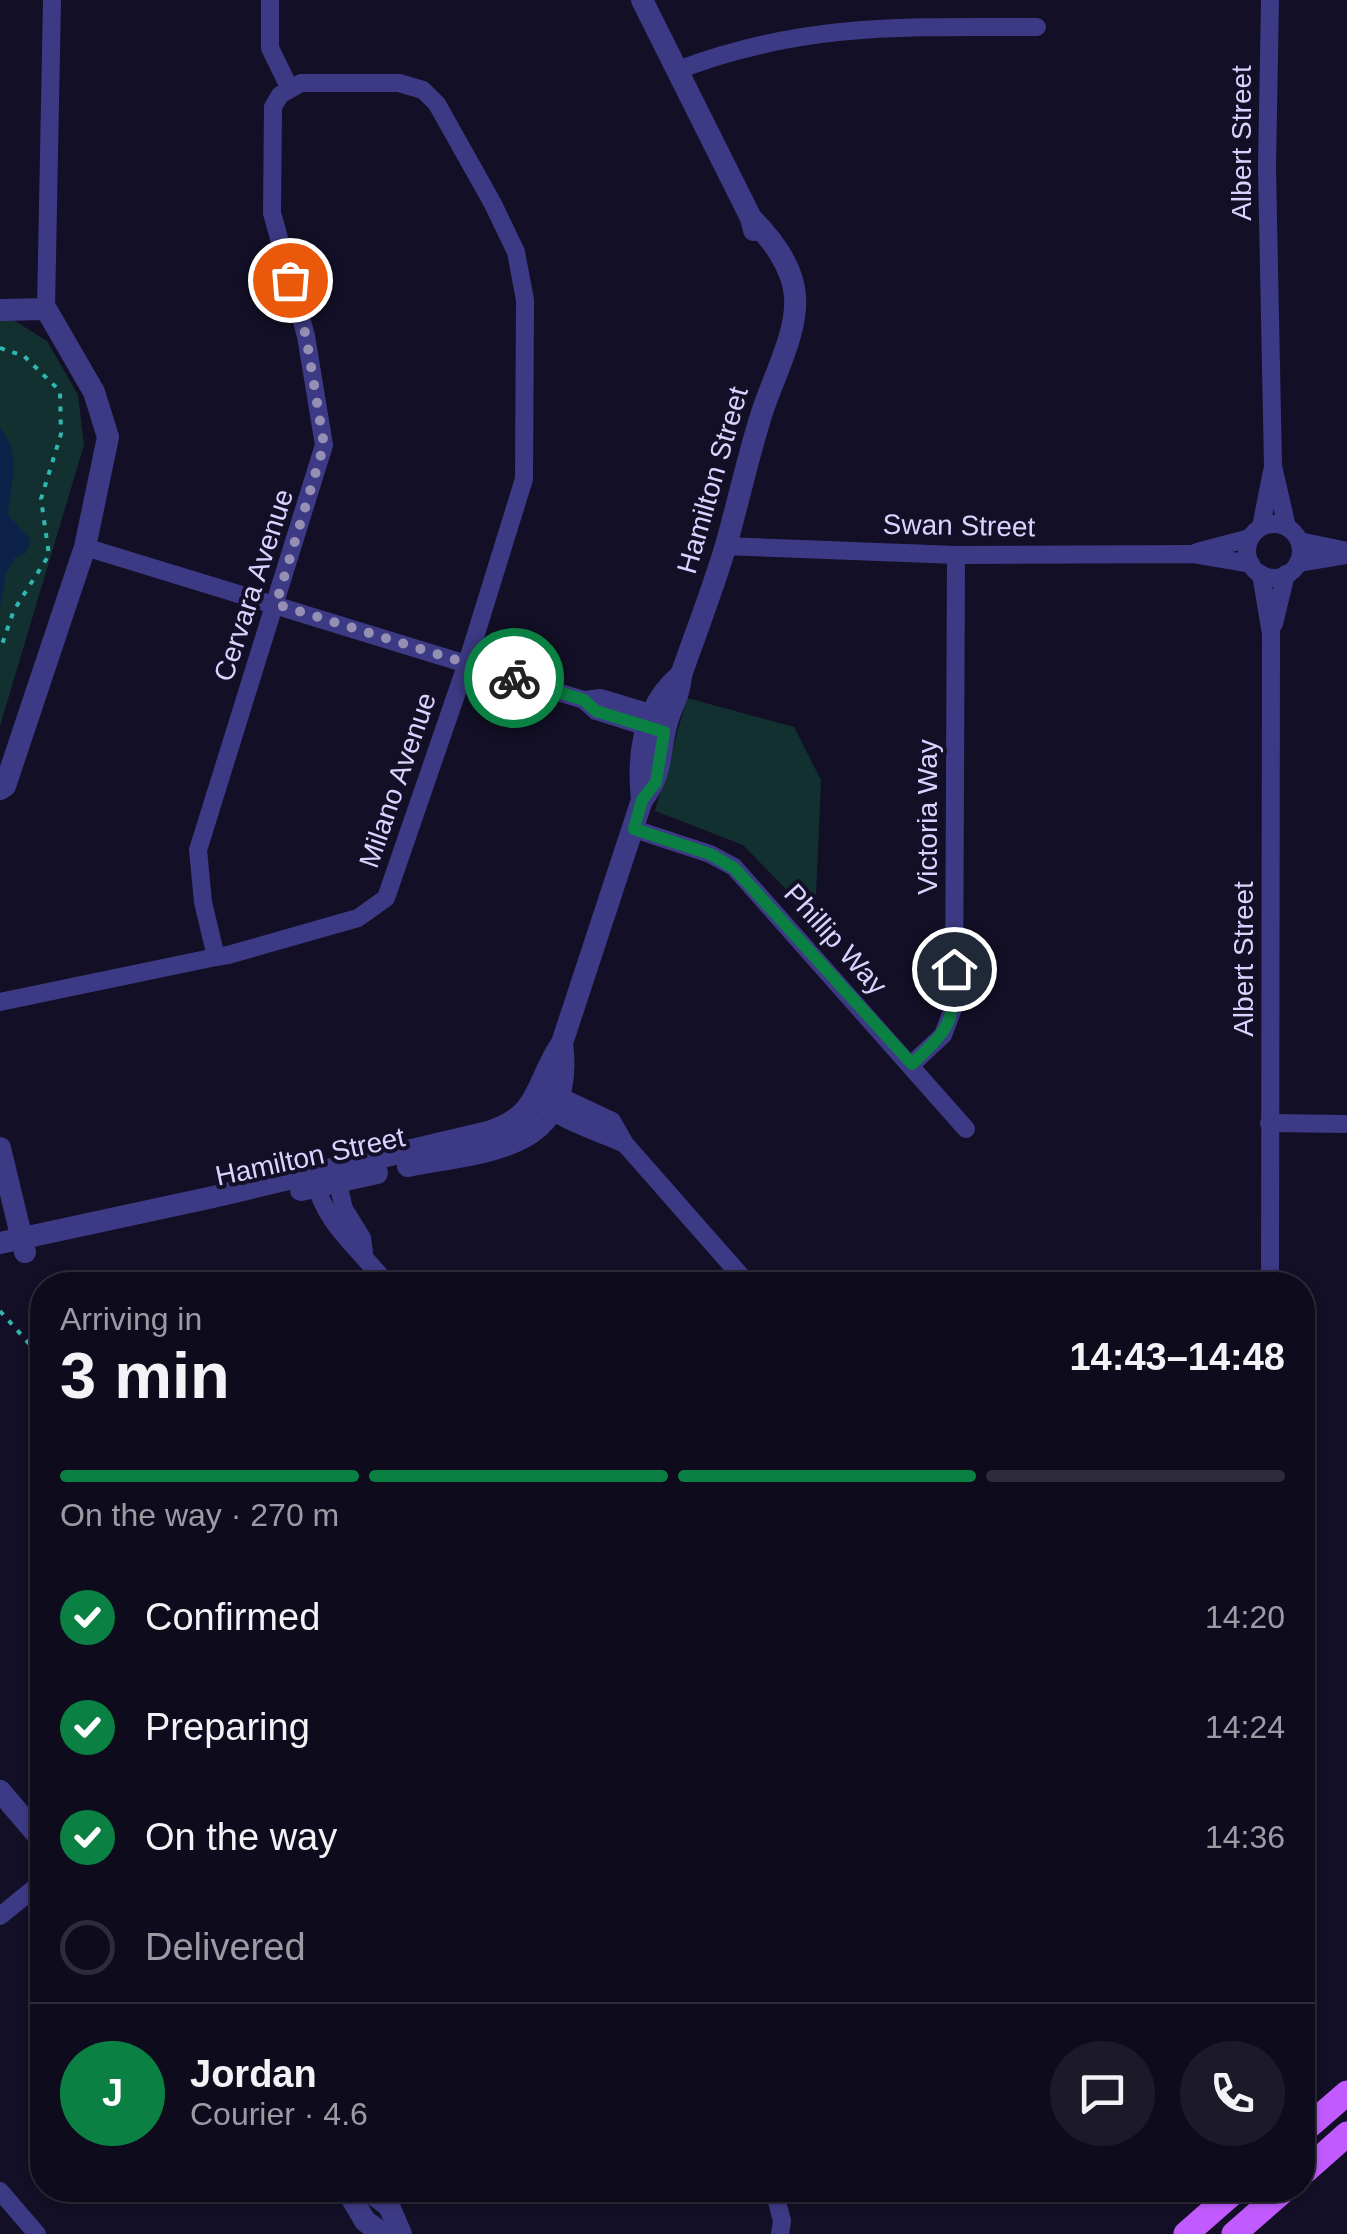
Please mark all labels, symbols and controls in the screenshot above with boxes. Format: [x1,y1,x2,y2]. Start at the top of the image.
street label: Albert Street [1226,65,1257,221]
pin [248,238,333,323]
icon: bag [263,253,318,308]
street label: Hamilton Street [671,383,754,577]
street label: Cervara Avenue [208,485,299,685]
street label: Swan Street [882,509,1036,542]
courier [464,628,564,728]
icon: bike [487,651,542,706]
street label: Milano Avenue [353,689,442,872]
street label: Victoria Way [912,739,943,895]
street label: Phillip Way [778,878,893,1001]
street label: Albert Street [1228,881,1259,1037]
pin [912,927,997,1012]
icon: home [927,942,982,997]
street label: Hamilton Street [213,1121,408,1192]
text: Arriving in [60,1301,202,1337]
text: 14:43–14:48 [1069,1336,1285,1378]
text: 3 min [60,1339,230,1412]
text: On the way · 270 m [60,1497,339,1533]
icon: check [60,1590,115,1645]
text: Confirmed [145,1596,320,1638]
text: 14:20 [1205,1599,1285,1635]
icon: check [60,1700,115,1755]
text: Preparing [145,1706,310,1748]
text: 14:24 [1205,1709,1285,1745]
icon: check [60,1810,115,1865]
text: On the way [145,1816,337,1858]
text: 14:36 [1205,1819,1285,1855]
text: Delivered [145,1926,306,1968]
button: chat [1050,2041,1155,2146]
button: phone [1180,2041,1285,2146]
text: Jordan [190,2053,317,2095]
text: J [102,2072,123,2114]
text: Courier · 4.6 [190,2096,368,2132]

